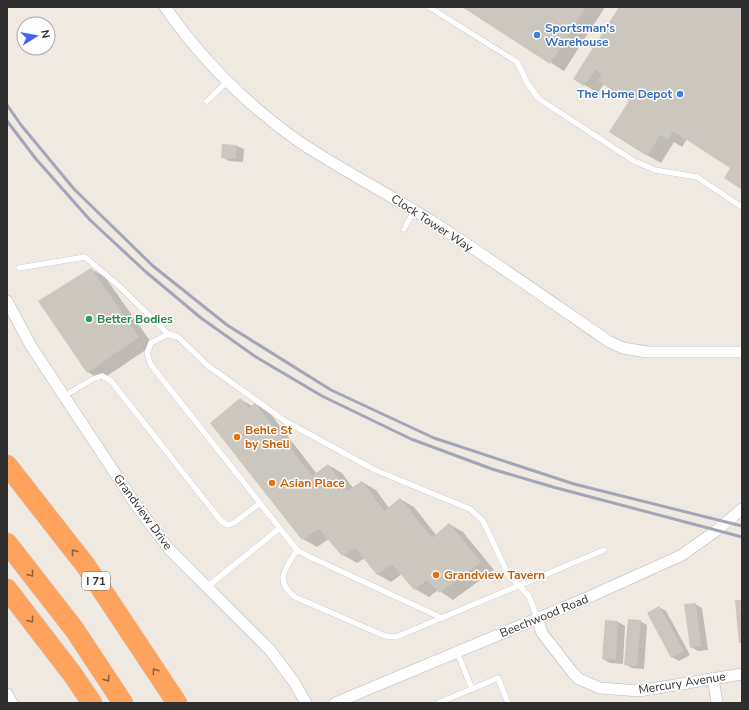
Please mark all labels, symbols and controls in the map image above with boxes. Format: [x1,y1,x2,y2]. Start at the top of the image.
north arrow [16,16,56,56]
place label: Sportsman's Warehouse [545,20,615,50]
text: N [37,29,53,40]
marker: Sportsman's Warehouse [532,30,542,40]
place label: The Home Depot [577,86,672,102]
marker: The Home Depot [675,89,685,99]
street label: Clock Tower Way [388,191,477,256]
place label: Better Bodies [97,311,173,327]
marker: Better Bodies [84,314,94,324]
place label: Behle St by Sheli [245,422,293,452]
marker: Behle St by Sheli [232,432,242,442]
street label: Grandview Drive [110,471,176,553]
place label: Asian Place [280,475,345,491]
marker: Asian Place [267,478,277,488]
one-way arrow [72,549,79,556]
place label: Grandview Tavern [444,567,545,583]
one-way arrow [26,569,33,576]
marker: Grandview Tavern [431,570,441,580]
road number: I 71 [82,572,110,590]
street label: Beechwood Road [497,591,591,641]
one-way arrow [26,616,33,623]
one-way arrow [153,668,160,675]
street label: Mercury Avenue [637,668,727,698]
one-way arrow [102,675,110,682]

